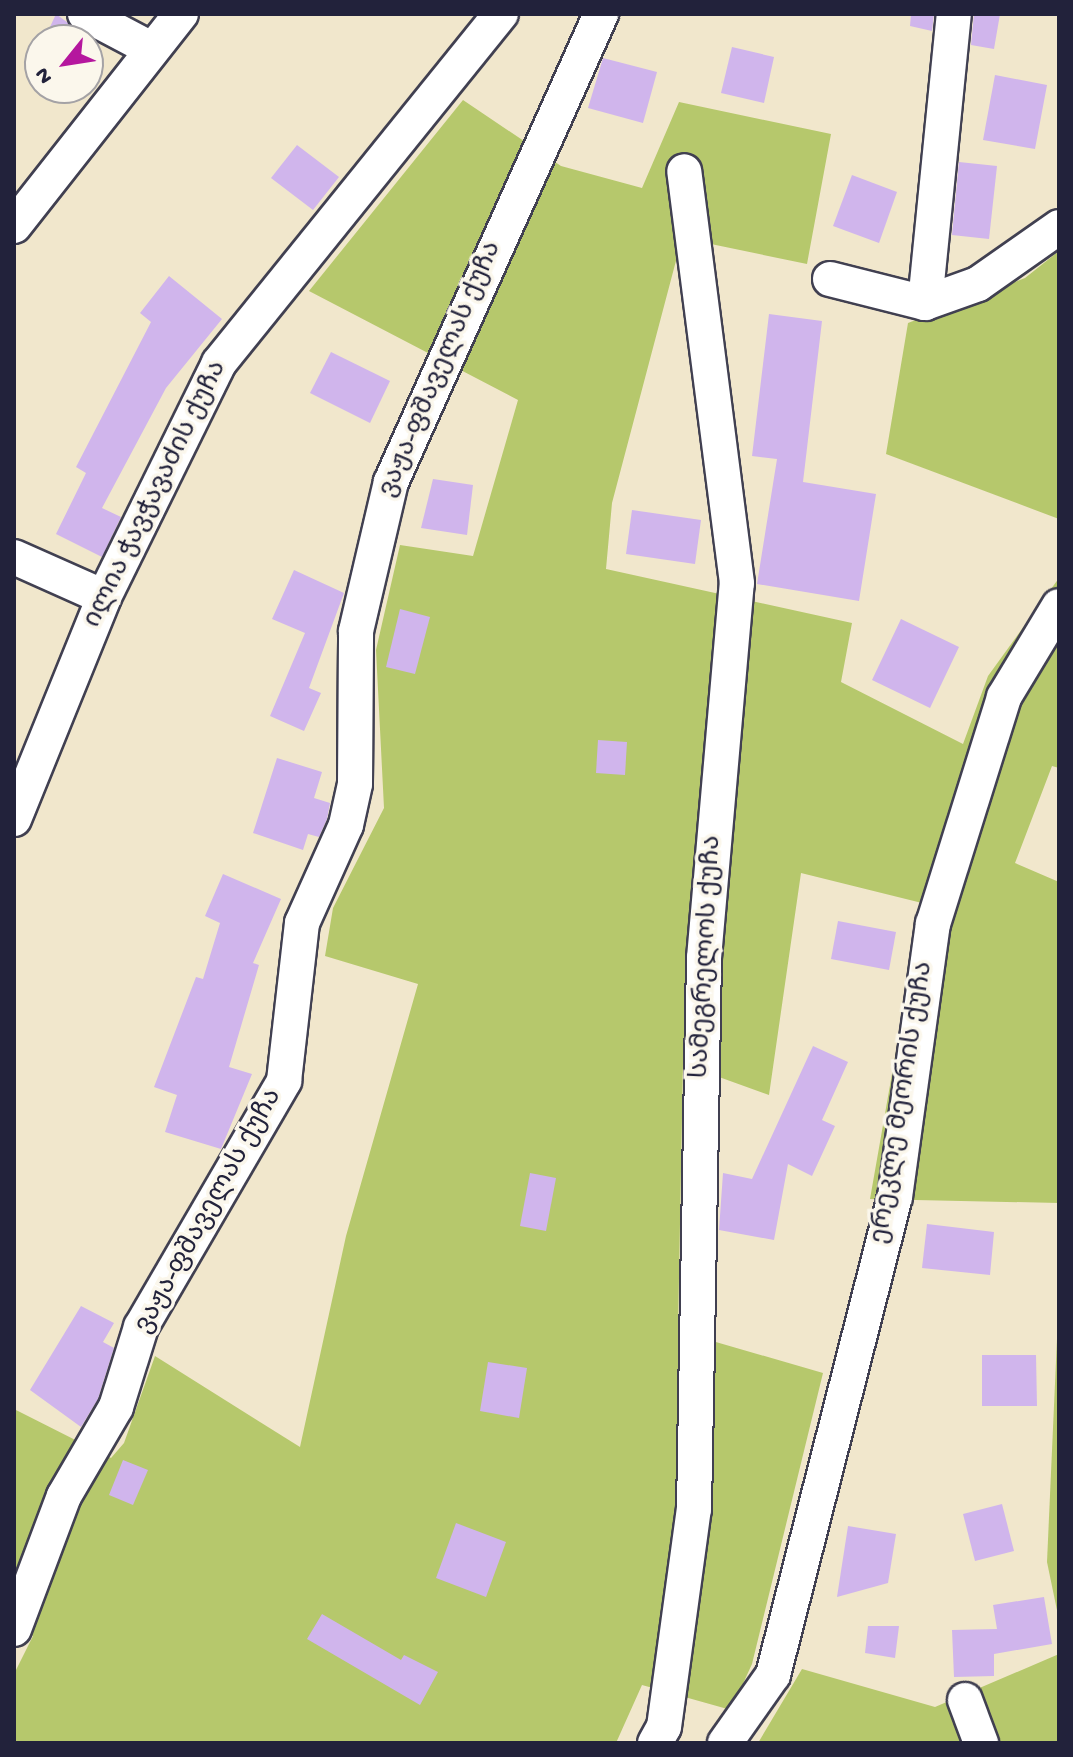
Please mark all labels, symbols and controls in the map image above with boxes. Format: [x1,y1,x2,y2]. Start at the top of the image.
north arrow [24,24,104,104]
text: N [30,62,60,88]
street label: ვაჟა-ფშაველას ქუჩა [374,237,510,503]
street label: ილია ჭავჭავაძის ქუჩა [79,357,235,633]
street label: სამეგრელოს ქუჩა [686,835,730,1079]
street label: ერეკლე მეორის ქუჩა [866,960,942,1246]
street label: ვაჟა-ფშაველას ქუჩა [130,1084,290,1340]

